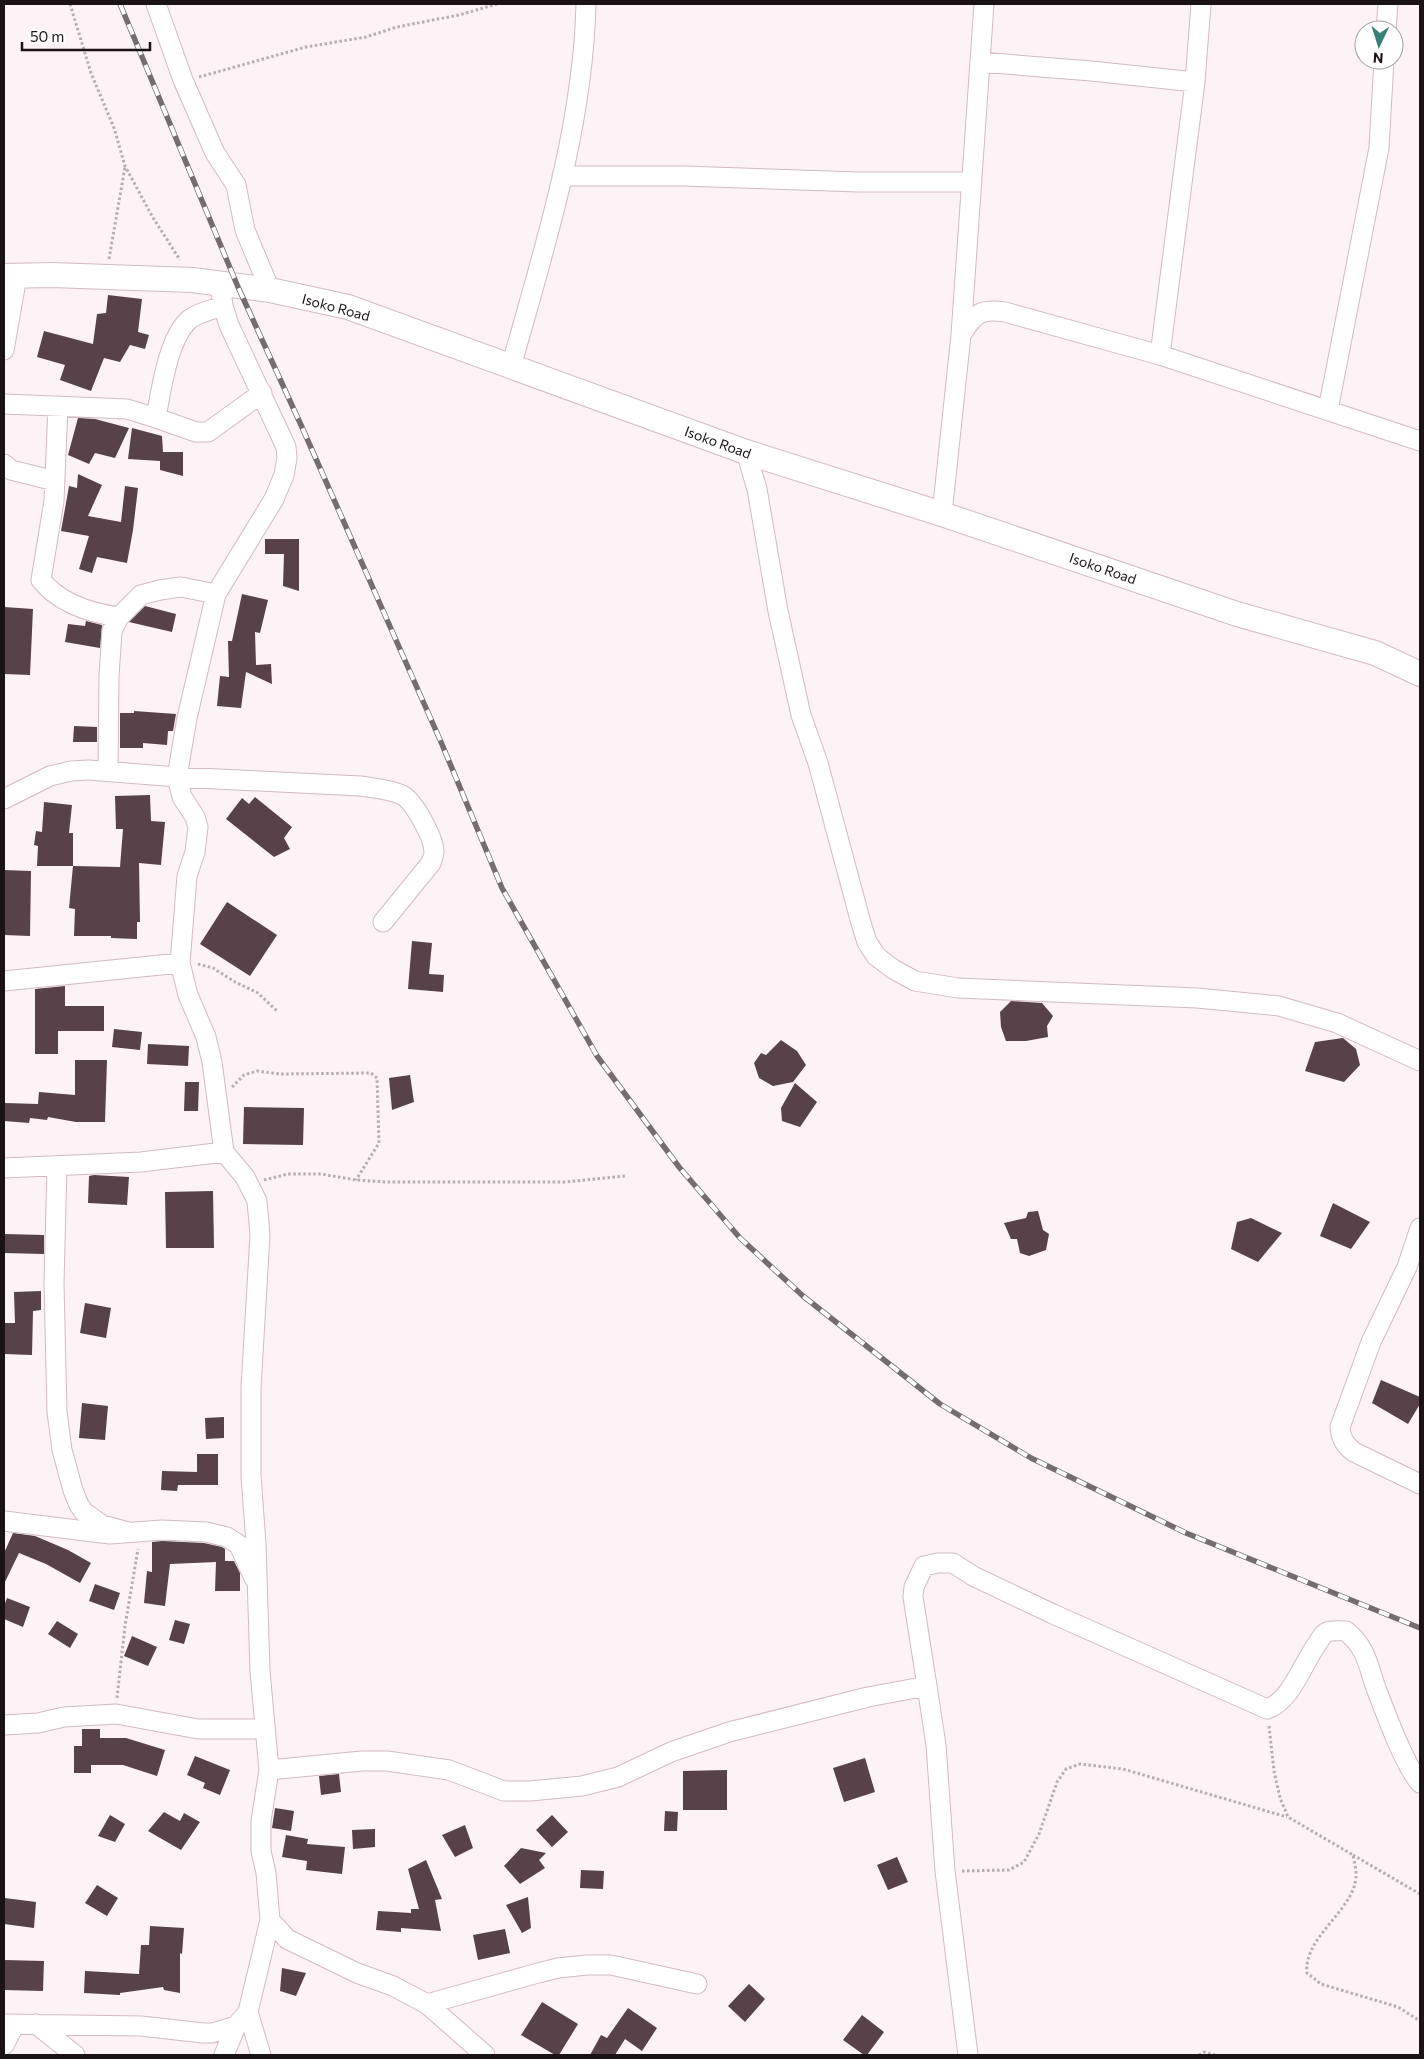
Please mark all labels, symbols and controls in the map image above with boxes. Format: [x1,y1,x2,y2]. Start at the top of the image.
scale bar [22,20,150,52]
north arrow [1354,20,1404,70]
text: 50 m [30,27,64,45]
text: N [1372,50,1384,67]
street label: Isoko Road [300,290,372,324]
street label: Isoko Road [682,422,754,462]
street label: Isoko Road [1067,549,1139,587]

